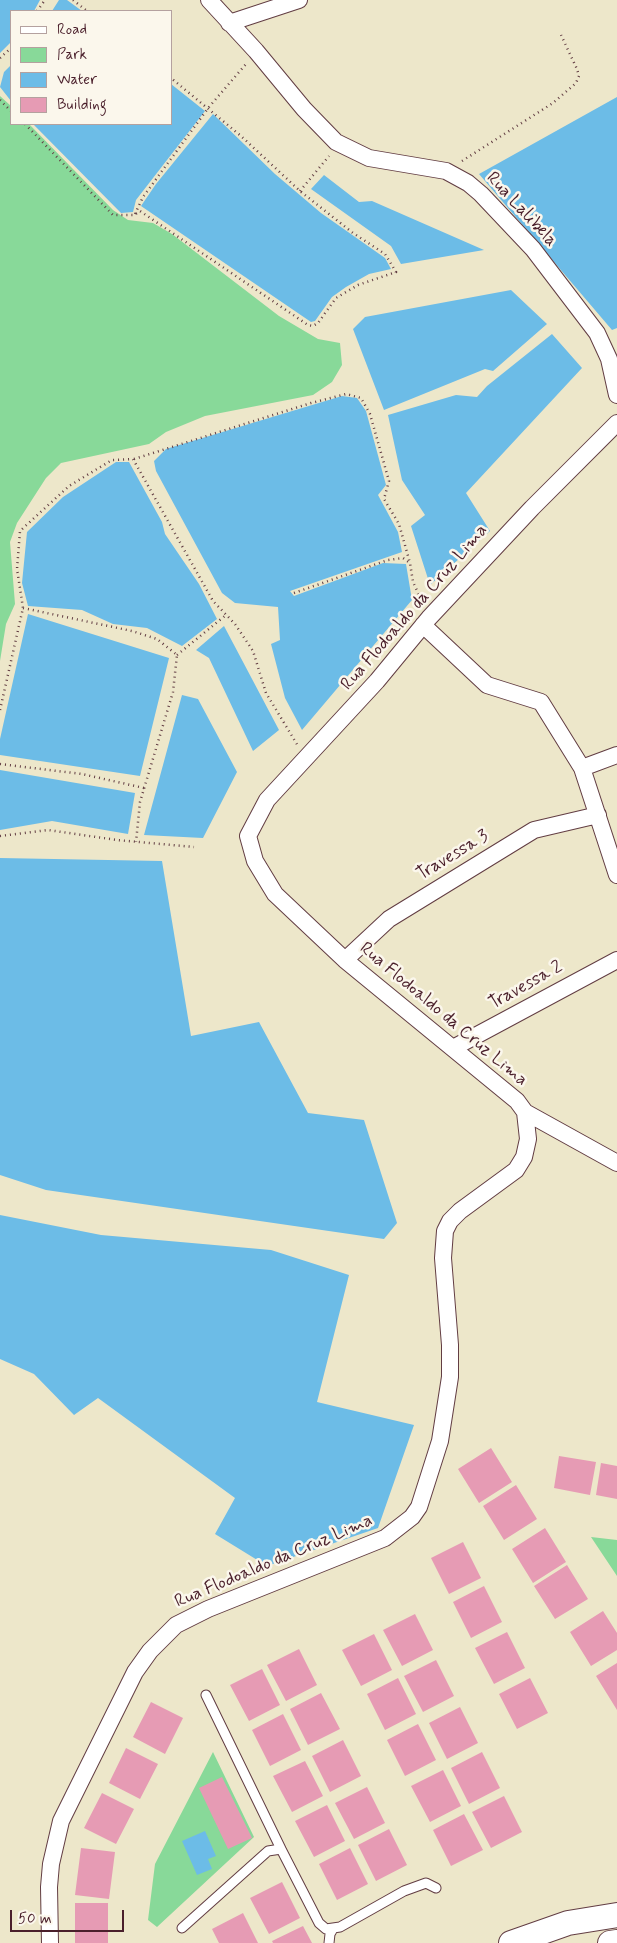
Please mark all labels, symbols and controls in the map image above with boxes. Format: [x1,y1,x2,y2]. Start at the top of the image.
legend [10,10,172,125]
text: Road [57,20,87,40]
text: Park [57,45,87,65]
text: Water [57,70,97,90]
text: Building [57,95,107,115]
street label: Rua Lalibela [481,168,561,252]
street label: Rua Flodoaldo da Cruz Lima [337,521,493,695]
street label: Travessa 3 [413,826,493,886]
street label: Rua Flodoaldo da Cruz Lima [355,938,531,1092]
street label: Travessa 2 [485,957,567,1015]
street label: Rua Flodoaldo da Cruz Lima [172,1510,376,1614]
scale bar [12,1900,126,1932]
text: 50 m [18,1909,52,1929]

